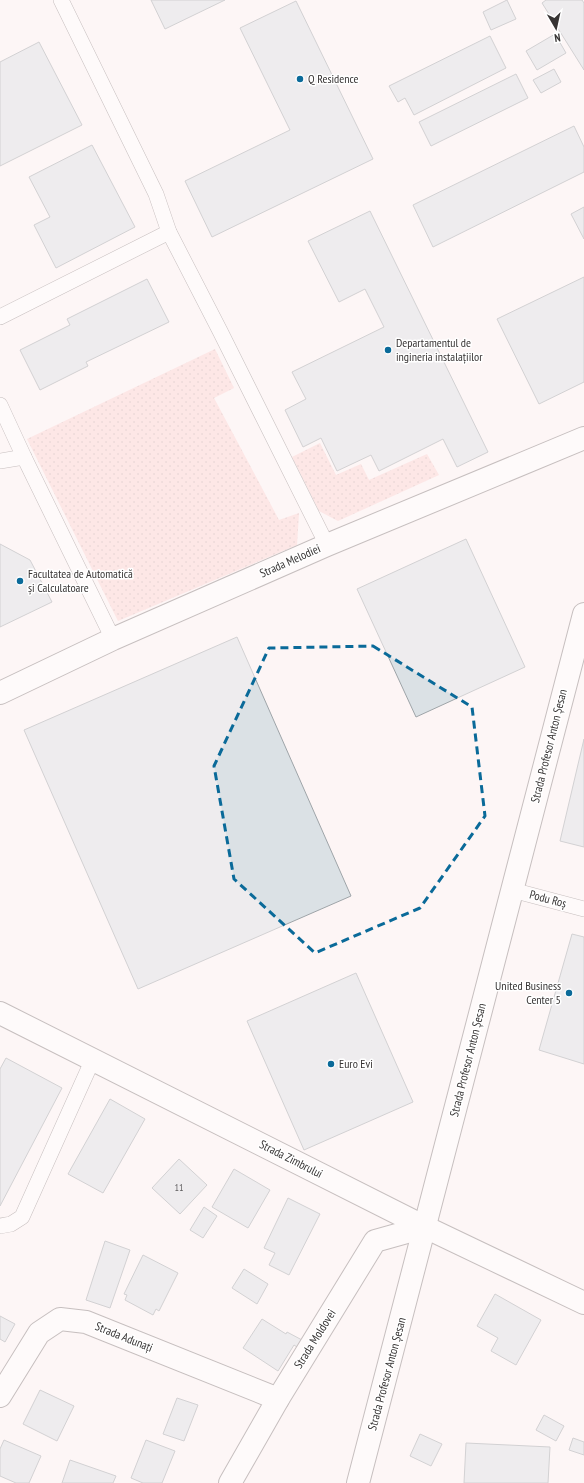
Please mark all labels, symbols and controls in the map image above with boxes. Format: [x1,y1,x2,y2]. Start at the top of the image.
north arrow [536,8,576,48]
text: N [553,30,562,45]
place label: Q Residence [308,71,359,86]
marker: Q Residence [295,74,305,84]
place label: Departamentul de ingineria instalațiilor [396,335,483,364]
marker: Departamentul de ingineria instalațiilor [383,345,393,355]
street label: Strada Melodiei [257,540,323,581]
place label: Facultatea de Automatică și Calculatoare [28,566,133,595]
marker: Facultatea de Automatică și Calculatoare [15,576,25,586]
street label: Strada Profesor Anton Șesan [527,688,570,804]
street label: Podu Roș [528,886,568,911]
place label: United Business Center 5 [495,978,561,1007]
marker: United Business Center 5 [564,988,574,998]
street label: Strada Profesor Anton Șesan [446,1002,489,1118]
place label: Euro Evi [339,1056,373,1071]
marker: Euro Evi [326,1059,336,1069]
street label: Strada Zimbrului [257,1136,325,1181]
house number: 11 [175,1181,184,1194]
street label: Strada Moldovei [290,1306,339,1371]
street label: Strada Profesor Anton Șesan [364,1316,409,1432]
street label: Strada Adunați [93,1318,155,1355]

